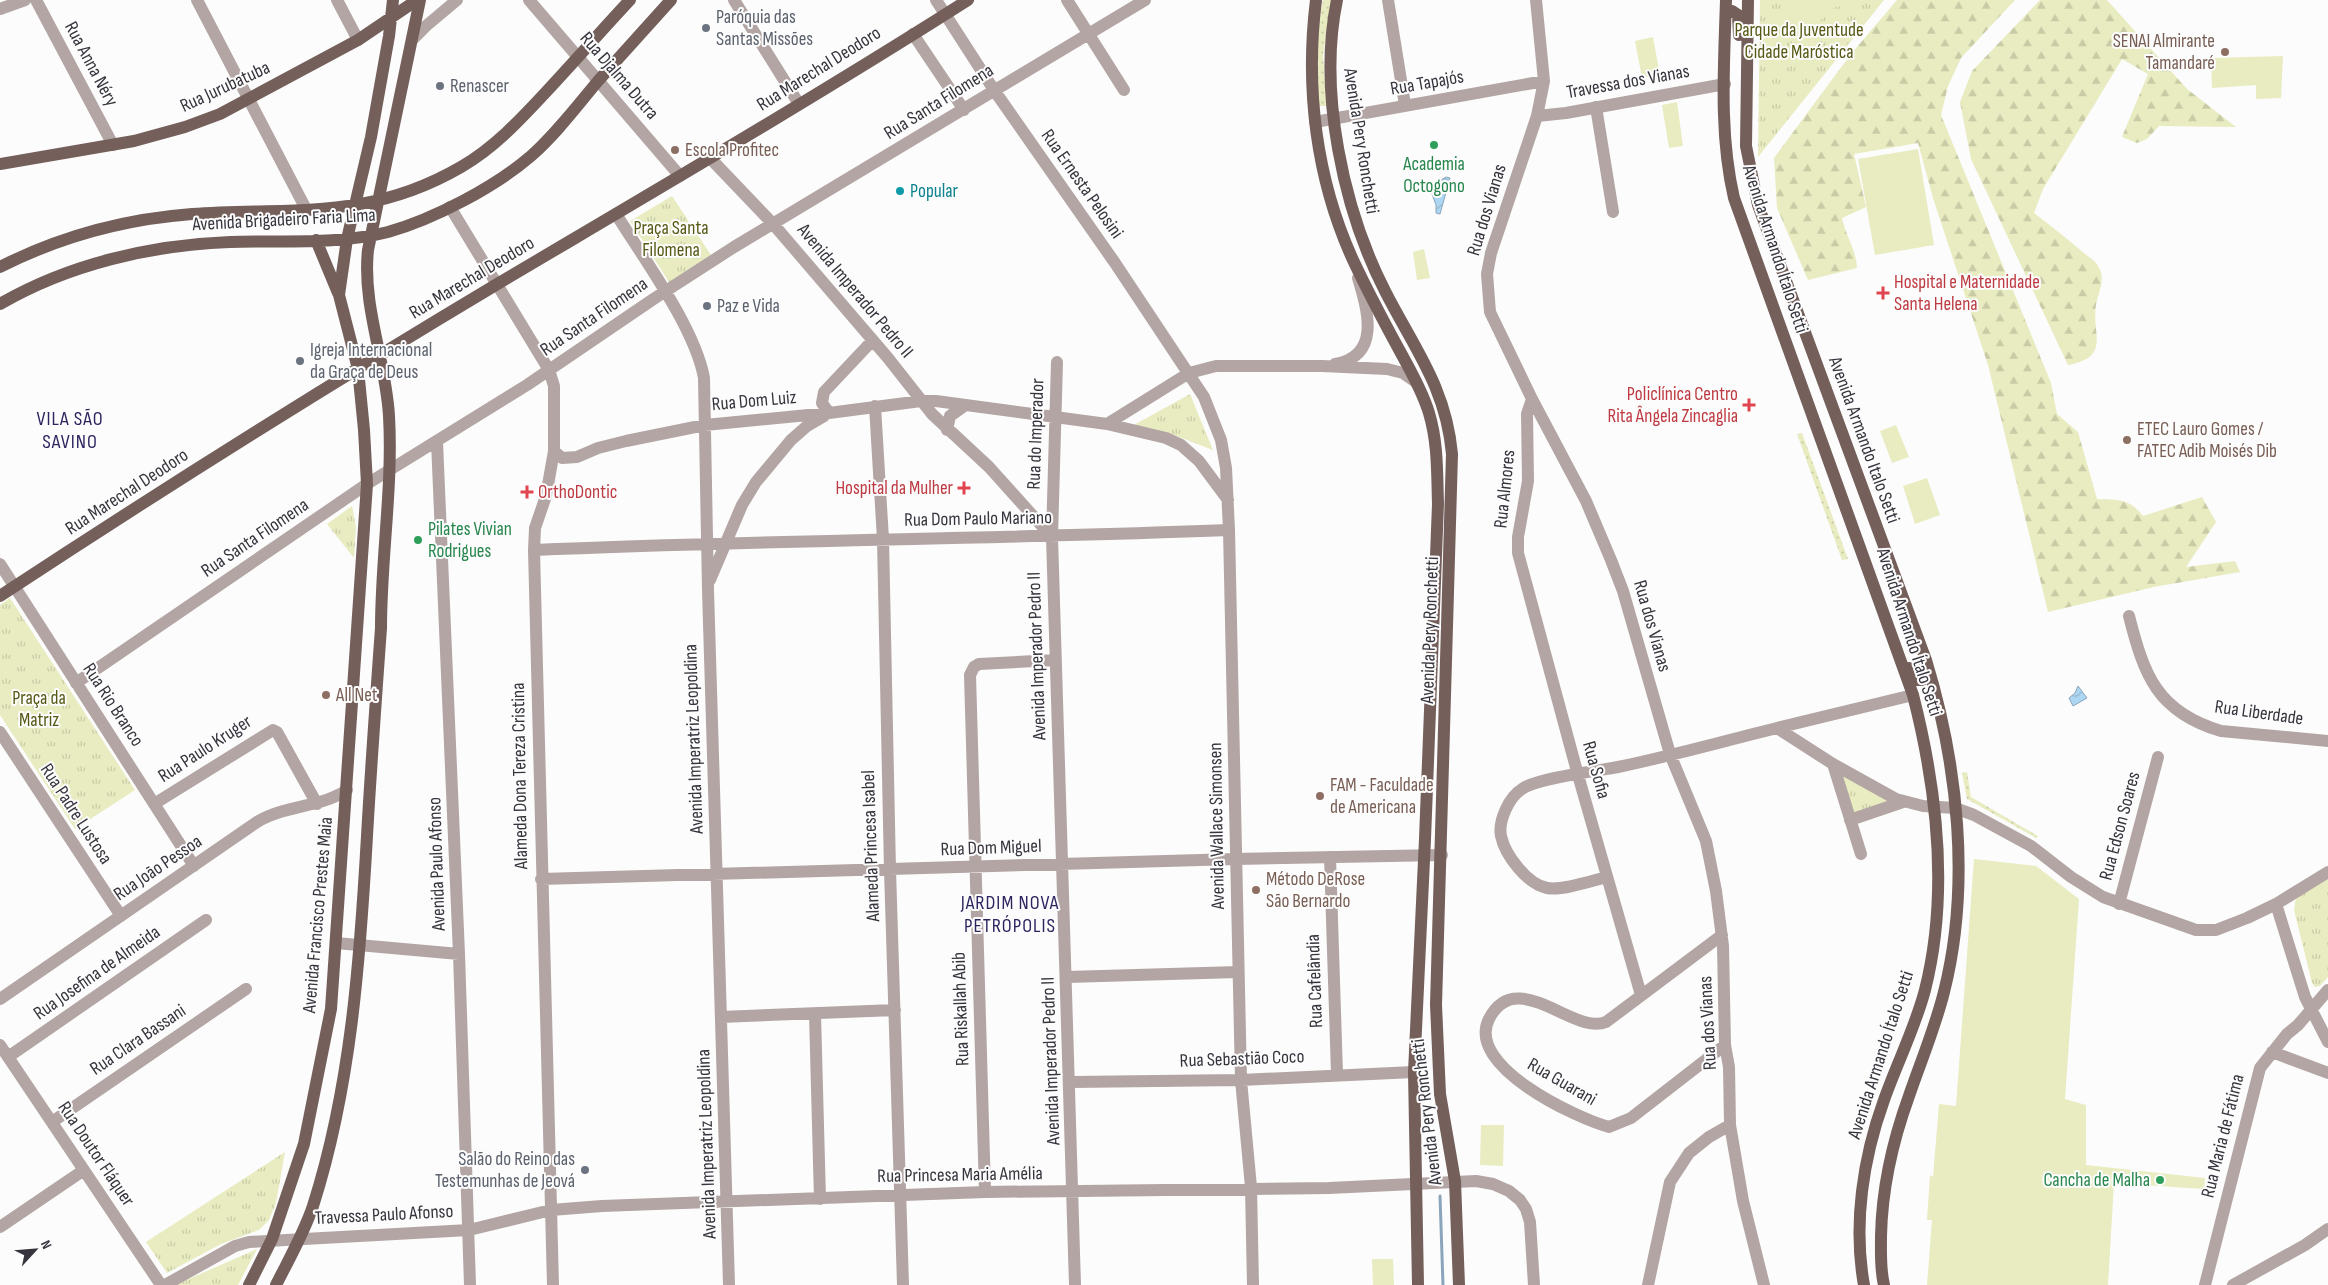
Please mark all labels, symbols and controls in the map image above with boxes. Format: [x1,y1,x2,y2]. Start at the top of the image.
place label: Paróquia das Santas Missões [716,6,813,51]
street label: Rua Anna Néry [59,18,123,111]
park label: Parque da Juventude Cidade Maróstica [1734,19,1864,64]
marker: Paróquia das Santas Missões [700,22,712,34]
street label: Rua Marechal Deodoro [753,22,885,116]
street label: Rua Djalma Dutra [575,27,663,125]
place label: SENAI Almirante Tamandaré [2113,30,2215,75]
marker: SENAI Almirante Tamandaré [2219,46,2231,58]
street label: Rua Jurubatuba [176,56,274,118]
street label: Rua Santa Filomena [880,59,998,145]
street label: Travessa dos Vianas [1565,60,1691,104]
street label: Avenida Pery Ronchetti [1338,65,1384,216]
street label: Rua Tapajós [1389,65,1466,101]
place label: Renascer [450,75,510,98]
marker: Renascer [434,80,446,92]
street label: Rua Ernesta Pelosini [1036,125,1128,243]
place label: Escola Profitec [685,139,779,162]
marker: Academia Octogono [1428,139,1440,151]
marker: Escola Profitec [669,144,681,156]
place label: Academia Octogono [1402,153,1465,198]
street label: Rua dos Vianas [1462,161,1512,258]
street label: Avenida Armando Ítalo Setti [1737,161,1813,336]
place label: Popular [910,180,959,203]
marker: Popular [894,185,906,197]
street label: Avenida Brigadeiro Faria Lima [191,204,376,236]
park label: Praça Santa Filomena [634,217,708,262]
street label: Avenida Imperador Pedro II [791,218,918,363]
street label: Rua Marechal Deodoro [405,232,539,324]
place label: Hospital e Maternidade Santa Helena [1894,271,2040,316]
street label: Rua Santa Filomena [536,273,652,361]
marker: Hospital e Maternidade Santa Helena [1876,286,1890,300]
place label: Paz e Vida [717,295,780,318]
marker: Paz e Vida [701,300,713,312]
place label: Igreja Internacional da Graça de Deus [310,339,432,384]
street label: Avenida Armando Italo Setti [1823,353,1905,526]
marker: Igreja Internacional da Graça de Deus [294,355,306,367]
street label: Rua do Imperador [1023,378,1049,490]
place label: Policlínica Centro Rita Ângela Zincaglia [1607,383,1738,428]
street label: Rua Dom Luiz [711,386,797,416]
marker: Policlínica Centro Rita Ângela Zincaglia [1742,398,1756,412]
district label: VILA SÃO SAVINO [36,407,104,454]
place label: ETEC Lauro Gomes / FATEC Adib Moisés Dib [2137,418,2277,463]
marker: ETEC Lauro Gomes / FATEC Adib Moisés Dib [2121,434,2133,446]
street label: Rua Marechal Deodoro [61,444,193,540]
street label: Rua Almores [1489,449,1521,529]
place label: Hospital da Mulher [835,477,954,500]
place label: OrthoDontic [538,481,617,504]
marker: Hospital da Mulher [957,481,971,495]
marker: OrthoDontic [520,485,534,499]
street label: Rua Santa Filomena [197,494,313,582]
street label: Rua Dom Paulo Mariano [904,506,1052,532]
place label: Pilates Vivian Rodrigues [428,518,512,563]
marker: Pilates Vivian Rodrigues [412,534,424,546]
street label: Avenida Armando Ítalo Setti [1871,544,1947,719]
street label: Avenida Pery Ronchetti [1416,556,1444,705]
street label: Avenida Imperador Pedro II [1023,572,1051,741]
street label: Rua dos Vianas [1628,577,1676,675]
street label: Avenida Imperatriz Leopoldina [679,644,709,835]
street label: Rua Rio Branco [78,659,148,751]
street label: Alameda Dona Tereza Cristina [507,682,533,871]
place label: All Net [335,684,378,707]
park label: Praça da Matriz [12,687,66,732]
marker: All Net [320,689,332,701]
street label: Rua Liberdade [2213,695,2305,731]
street label: Rua Paulo Kruger [154,710,257,788]
street label: Rua Sofia [1577,739,1615,801]
street label: Avenida Wallace Simonsen [1204,742,1230,911]
street label: Rua Padre Lustosa [35,759,117,869]
street label: Rua Edson Soares [2094,769,2146,883]
street label: Alameda Princesa Isabel [857,770,885,923]
place label: FAM - Faculdade de Americana [1330,774,1434,819]
marker: FAM - Faculdade de Americana [1314,790,1326,802]
street label: Avenida Paulo Afonso [423,797,451,932]
street label: Avenida Francisco Prestes Maia [298,816,338,1015]
street label: Rua João Pessoa [110,830,206,906]
street label: Rua Dom Miguel [940,835,1042,861]
place label: Método DeRose São Bernardo [1266,868,1365,913]
marker: Método DeRose São Bernardo [1250,884,1262,896]
district label: JARDIM NOVA PETRÓPOLIS [960,891,1059,938]
street label: Rua Josefina de Almeida [29,921,165,1025]
street label: Rua Cafelândia [1302,934,1328,1028]
street label: Rua Riskallah Abib [948,952,974,1066]
street label: Avenida Armando Ítalo Setti [1843,968,1919,1143]
street label: Rua dos Vianas [1694,975,1722,1071]
street label: Avenida Imperador Pedro II [1037,977,1065,1146]
street label: Rua Clara Bassani [86,999,190,1081]
street label: Avenida Pery Ronchetti [1407,1038,1448,1187]
street label: Rua Sebastião Coco [1179,1045,1305,1073]
street label: Avenida Imperatriz Leopoldina [692,1049,722,1240]
street label: Rua Guarani [1523,1053,1601,1111]
street label: Rua Maria de Fátima [2197,1072,2249,1200]
street label: Rua Doutor Fláquer [53,1097,140,1211]
place label: Salão do Reino das Testemunhas de Jeová [435,1148,575,1193]
street label: Rua Princesa Maria Amélia [877,1162,1043,1188]
marker: Salão do Reino das Testemunhas de Jeová [579,1164,591,1176]
place label: Cancha de Malha [2043,1169,2150,1192]
marker: Cancha de Malha [2154,1174,2166,1186]
street label: Travessa Paulo Afonso [314,1200,454,1230]
north arrow [10,1225,60,1275]
text: N [37,1237,56,1252]

